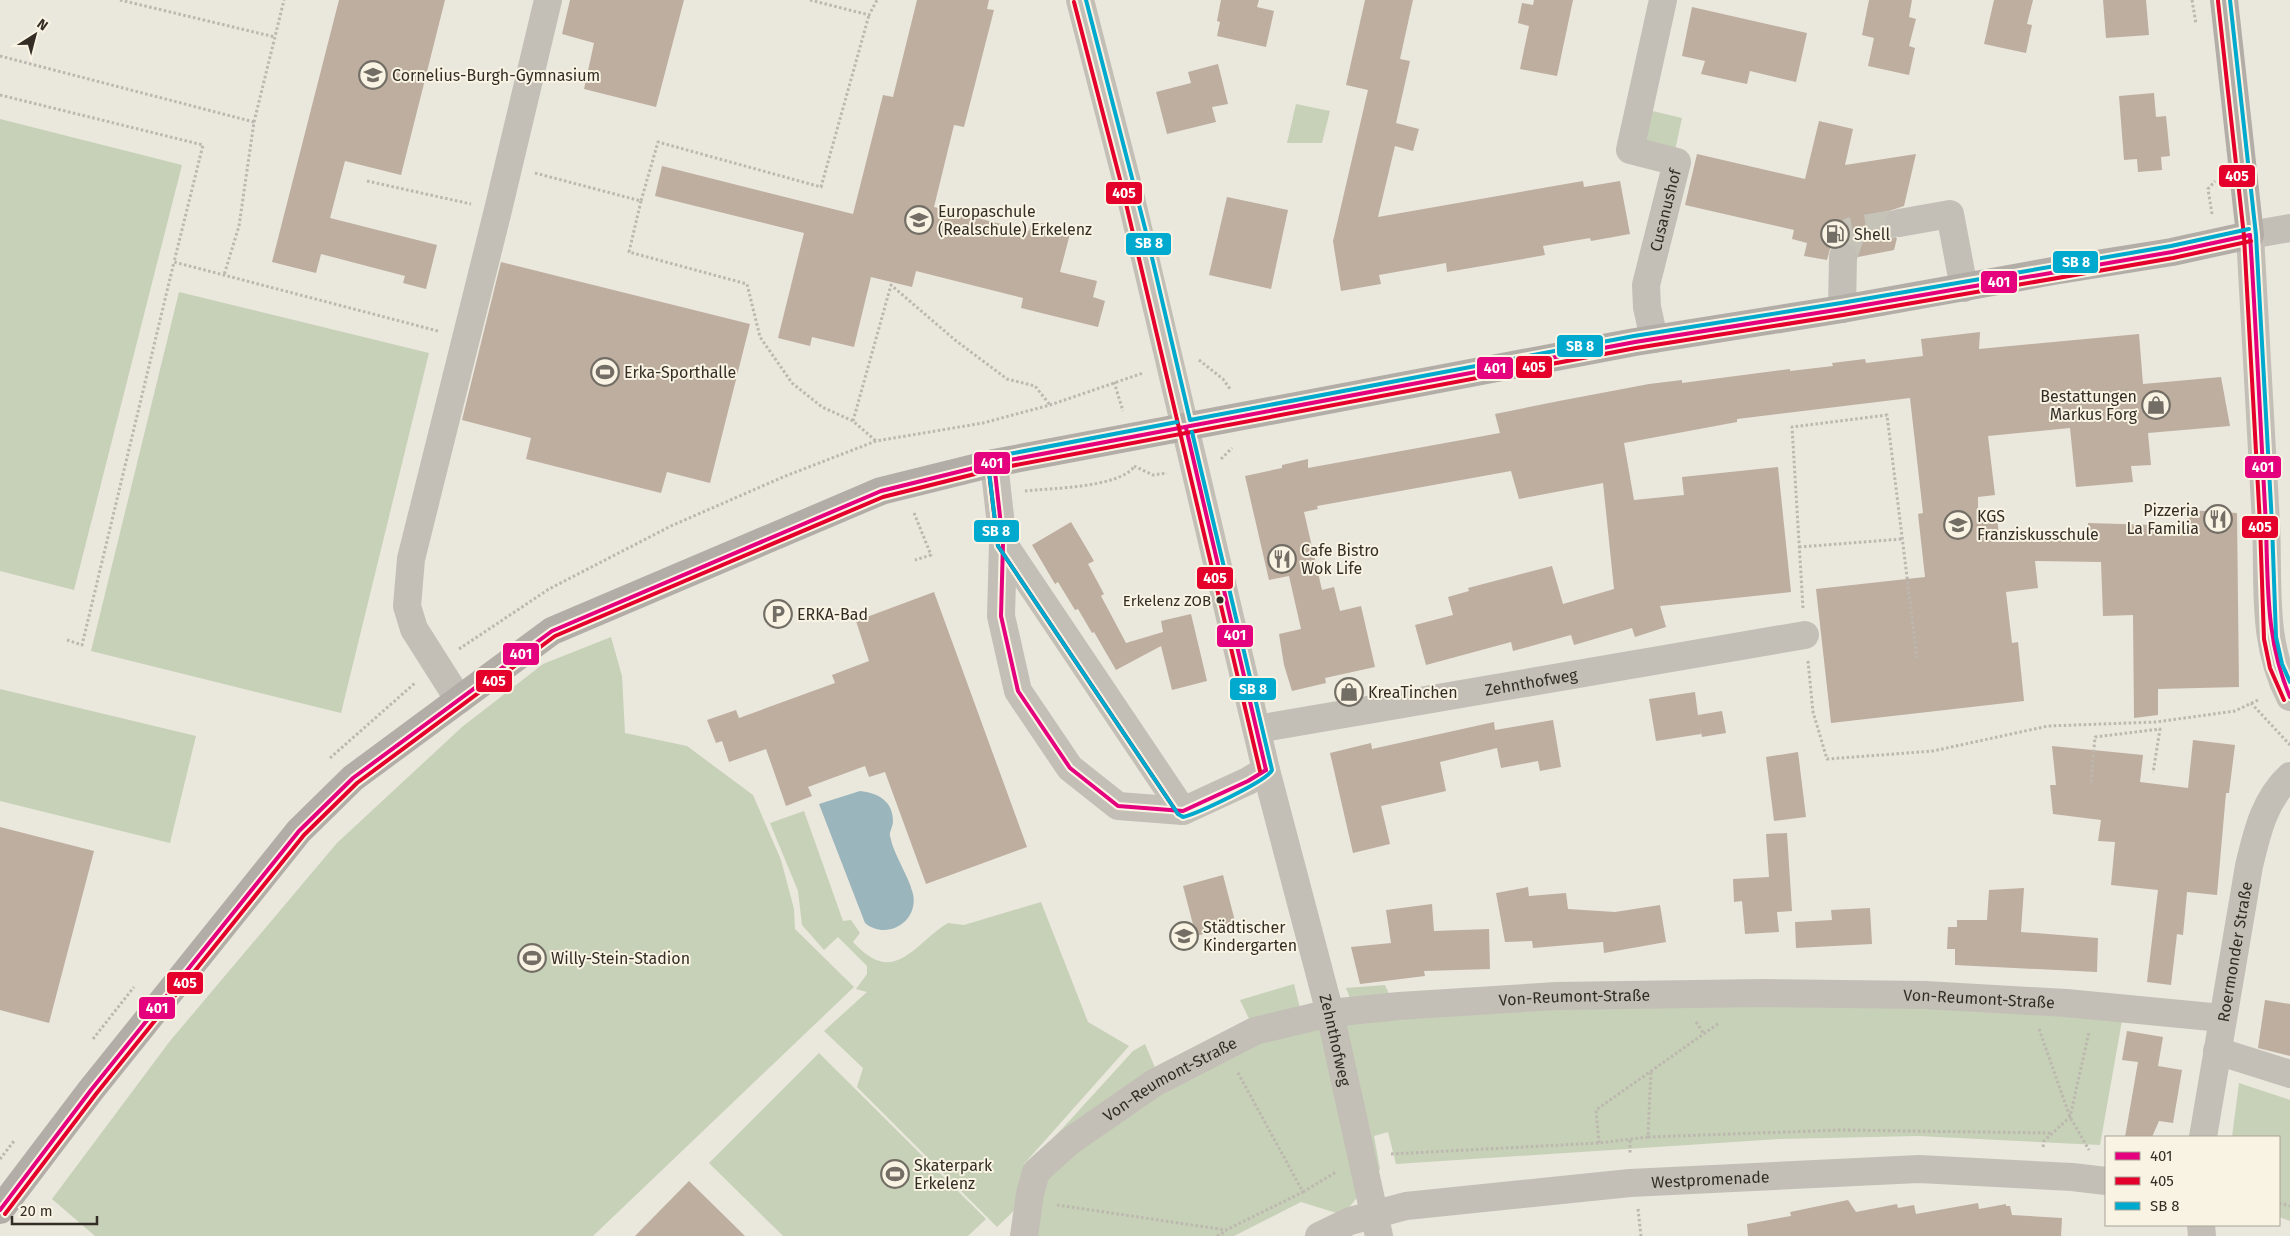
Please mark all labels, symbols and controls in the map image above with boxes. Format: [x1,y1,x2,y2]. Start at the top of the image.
north arrow [10,10,60,60]
text: N [34,15,51,34]
school or university icon: Cornelius-Burgh-Gymnasium [358,60,388,90]
place label: Cornelius-Burgh-Gymnasium [392,66,600,85]
line badge: 405 [2218,164,2256,188]
street label: Cusanushof [1646,165,1685,253]
text: 405 [2225,168,2249,185]
line badge: 405 [1105,181,1143,205]
text: 405 [1112,185,1136,202]
place label: Europaschule (Realschule) Erkelenz [938,202,1092,239]
school or university icon: Europaschule (Realschule) Erkelenz [904,205,934,235]
fuel station icon: Shell [1820,219,1850,249]
place label: Shell [1854,225,1891,244]
line badge: SB 8 [1125,232,1172,256]
text: SB 8 [1135,235,1163,252]
line badge: SB 8 [2052,250,2099,274]
text: SB 8 [2062,254,2090,271]
line badge: 401 [1980,270,2018,294]
text: 401 [1988,274,2010,291]
line badge: SB 8 [1556,334,1604,358]
text: SB 8 [1566,338,1594,355]
line badge: 405 [1515,355,1553,379]
line badge: 401 [1476,356,1514,380]
sports icon: Erka-Sporthalle [590,357,620,387]
text: 405 [1522,359,1546,376]
text: 401 [1484,360,1506,377]
place label: Erka-Sporthalle [624,363,736,382]
place label: Bestattungen Markus Forg [2040,387,2138,424]
shop icon: Bestattungen Markus Forg [2141,390,2171,420]
line badge: 401 [973,451,1011,475]
text: 401 [981,455,1003,472]
line badge: 401 [2244,455,2282,479]
text: 401 [2252,459,2274,476]
place label: Pizzeria La Familia [2127,501,2199,538]
restaurant icon: Pizzeria La Familia [2203,504,2233,534]
place label: KGS Franziskusschule [1977,507,2099,544]
school or university icon: KGS Franziskusschule [1943,510,1973,540]
line badge: 405 [2241,515,2279,539]
line badge: SB 8 [973,519,1020,543]
text: 405 [2248,519,2272,536]
text: SB 8 [982,523,1010,540]
place label: Cafe Bistro Wok Life [1301,541,1379,578]
restaurant icon: Cafe Bistro Wok Life [1267,544,1297,574]
line badge: 405 [1196,566,1234,590]
text: 405 [1203,570,1227,587]
place label: Erkelenz ZOB [1123,592,1211,610]
marker: Erkelenz ZOB [1215,595,1225,605]
parking icon: ERKA-Bad [763,599,793,629]
place label: ERKA-Bad [797,605,868,624]
line badge: 401 [1216,624,1254,648]
text: 401 [1224,627,1246,644]
line badge: 401 [502,642,540,666]
text: 401 [510,646,532,663]
street label: Zehnthofweg [1483,665,1580,700]
line badge: 405 [475,669,513,693]
text: 405 [482,673,506,690]
line badge: SB 8 [1229,677,1277,701]
shop icon: KreaTinchen [1334,677,1364,707]
text: SB 8 [1239,681,1267,698]
place label: KreaTinchen [1368,683,1458,702]
street label: Roermonder Straße [2214,880,2256,1023]
place label: Städtischer Kindergarten [1203,918,1297,955]
school or university icon: Städtischer Kindergarten [1169,921,1199,951]
sports icon: Willy-Stein-Stadion [517,943,547,973]
place label: Willy-Stein-Stadion [551,949,690,968]
line badge: 405 [166,971,204,995]
text: 405 [173,975,197,992]
street label: Von-Reumont-Straße [1498,986,1650,1010]
street label: Von-Reumont-Straße [1903,986,2055,1012]
street label: Zehnthofweg [1315,992,1355,1089]
line badge: 401 [138,996,176,1020]
text: 401 [146,1000,168,1017]
street label: Von-Reumont-Straße [1099,1033,1240,1126]
legend [2105,1136,2280,1226]
text: 401 [2150,1147,2172,1165]
place label: Skaterpark Erkelenz [914,1156,993,1193]
sports icon: Skaterpark Erkelenz [880,1159,910,1189]
street label: Westpromenade [1651,1167,1770,1192]
text: 405 [2150,1172,2174,1190]
scale bar [12,1194,98,1226]
text: SB 8 [2150,1197,2180,1215]
text: 20 m [20,1202,53,1220]

